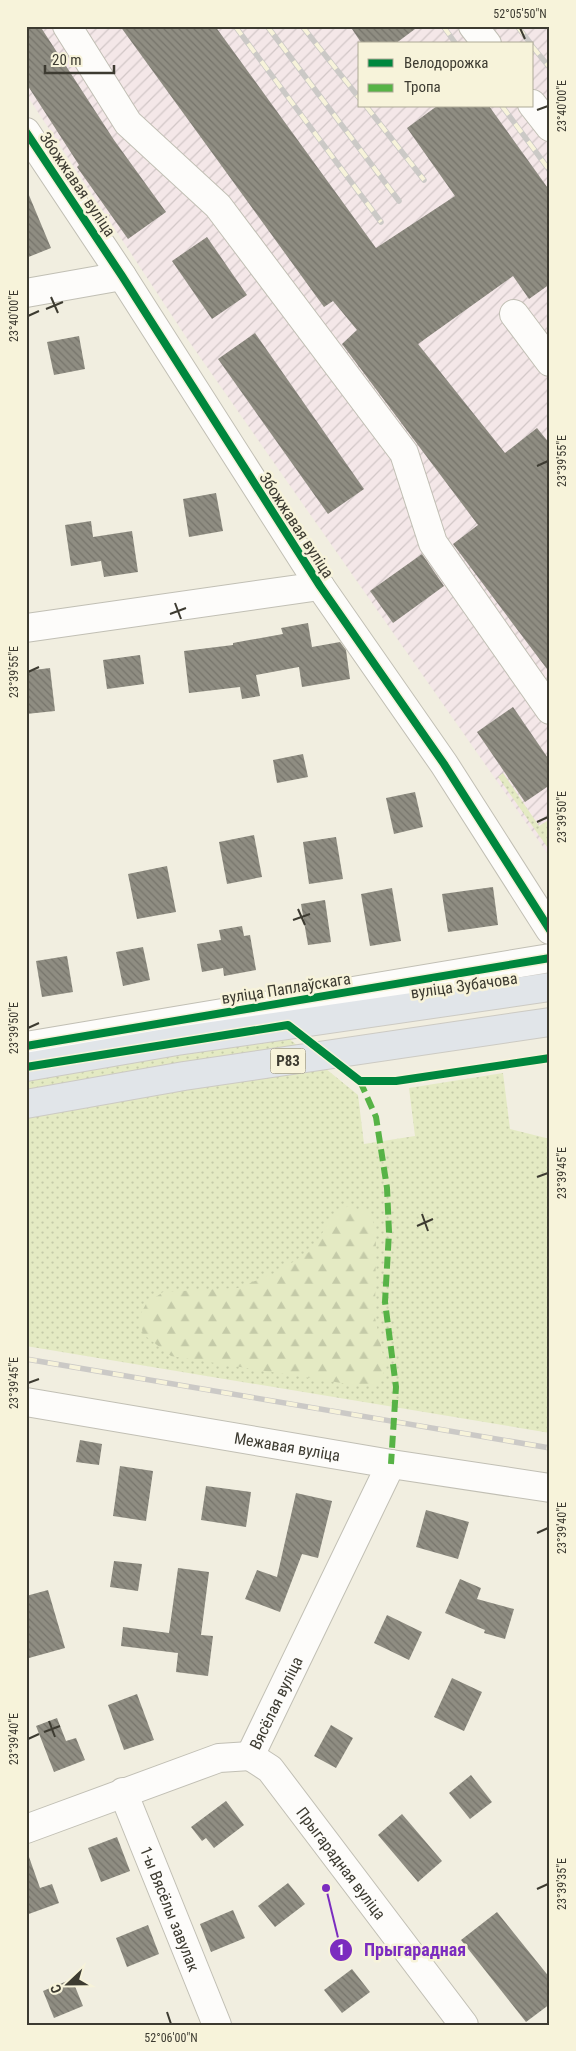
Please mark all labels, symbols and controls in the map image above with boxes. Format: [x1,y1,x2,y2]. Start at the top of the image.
text: 52°05'50"N [493,7,547,21]
scale bar [45,42,114,74]
legend [358,42,534,108]
text: 20 m [52,51,82,69]
text: Велодорожка [404,54,489,72]
text: Тропа [404,78,441,96]
text: 23°40'00"E [555,80,569,132]
street label: Збожжавая вуліца [36,128,120,240]
text: 23°40'00"E [7,290,21,342]
text: 23°39'55"E [555,435,569,487]
street label: Збожжавая вуліца [255,469,338,582]
text: 23°39'55"E [7,646,21,698]
text: 23°39'50"E [555,791,569,843]
street label: вуліца Паплаўскага [220,969,352,1008]
street label: вуліца Зубачова [409,969,519,1002]
text: 23°39'50"E [7,1002,21,1054]
road number: Р83 [270,1048,306,1074]
text: 23°39'45"E [555,1147,569,1199]
text: 23°39'45"E [7,1357,21,1409]
street label: Межавая вуліца [233,1429,342,1465]
text: 23°39'40"E [555,1502,569,1554]
street label: Вясёлая вуліца [246,1654,307,1753]
text: 23°39'40"E [7,1713,21,1765]
street label: Прыгарадная вуліца [292,1804,390,1923]
street label: 1-ы Вясёлы завулак [136,1844,204,1975]
text: 23°39'35"E [555,1858,569,1910]
callout: Прыгарадная [329,1933,476,1966]
text: Прыгарадная [364,1939,466,1960]
text: 1 [337,1941,345,1959]
north arrow [42,1958,92,2008]
text: С [47,1982,65,1996]
text: 52°06'00"N [144,2031,198,2045]

